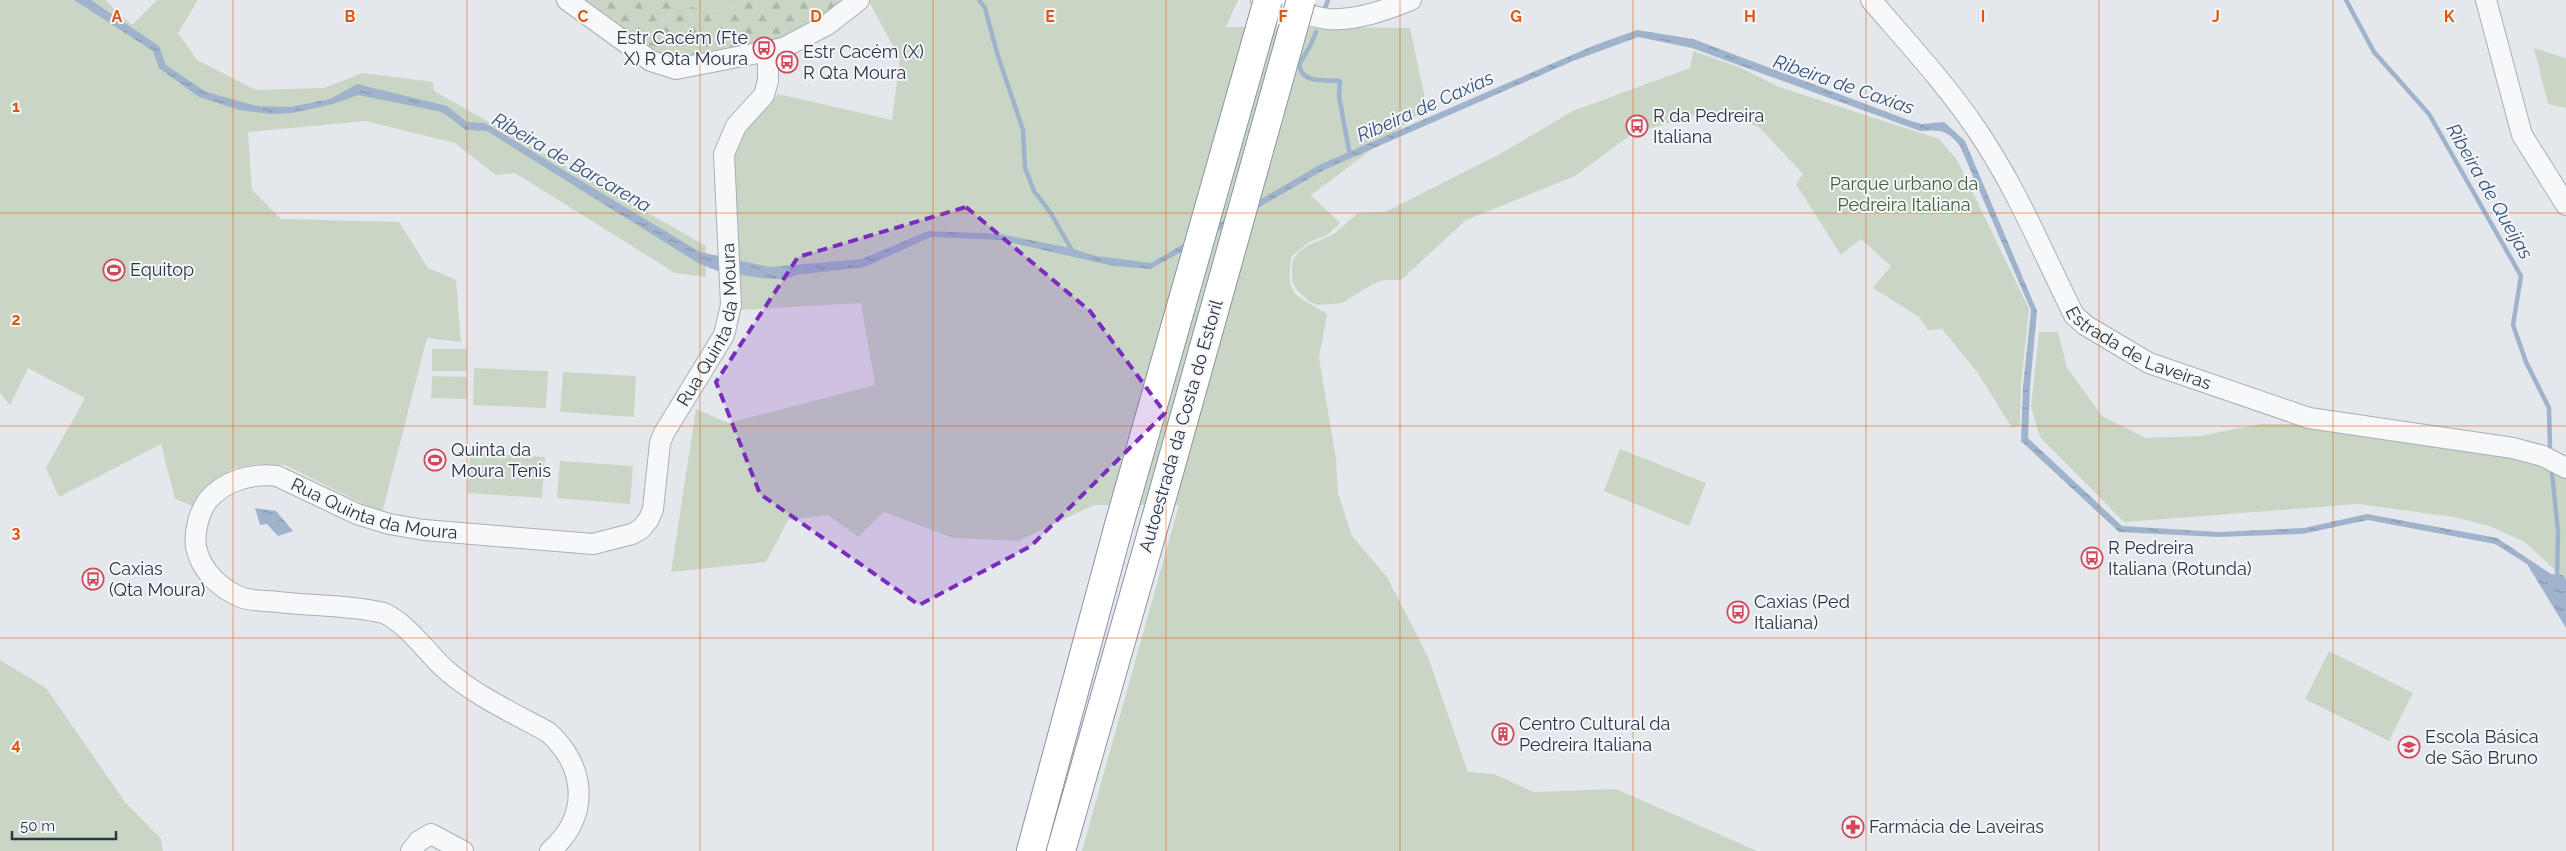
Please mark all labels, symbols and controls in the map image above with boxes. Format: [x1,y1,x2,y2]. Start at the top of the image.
text: A [112,7,123,26]
text: B [345,7,356,26]
text: C [578,7,589,26]
text: D [810,7,822,26]
text: E [1045,7,1055,26]
text: F [1278,7,1288,26]
text: G [1510,7,1522,26]
text: H [1744,7,1756,26]
text: I [1981,7,1985,26]
text: J [2212,7,2220,26]
text: K [2444,7,2455,26]
place label: Estr Cacém (Fte X) R Qta Moura [616,27,748,69]
bus stop icon: Estr Cacém (Fte X) R Qta Moura [752,36,776,60]
place label: Estr Cacém (X) R Qta Moura [803,41,924,83]
bus stop icon: Estr Cacém (X) R Qta Moura [775,50,799,74]
water label: Ribeira de Caxias [1771,50,1917,118]
water label: Ribeira de Caxias [1353,66,1497,146]
text: 1 [12,97,20,116]
place label: R da Pedreira Italiana [1653,105,1764,147]
water label: Ribeira de Barcarena [489,108,655,216]
bus stop icon: R da Pedreira Italiana [1625,114,1649,138]
water label: Ribeira de Queijas [2442,119,2538,263]
park label: Parque urbano da Pedreira Italiana [1830,173,1978,215]
street label: Rua Quinta da Moura [672,243,742,410]
sports icon: Equitop [102,258,126,282]
place label: Equitop [130,259,194,280]
street label: Autoestrada da Costa do Estoril [1134,297,1227,555]
street label: Estrada de Laveiras [2061,303,2214,394]
text: 2 [11,310,21,329]
place label: Quinta da Moura Tenis [451,439,551,481]
sports icon: Quinta da Moura Tenis [423,448,447,472]
street label: Rua Quinta da Moura [288,473,458,543]
text: 3 [12,523,21,542]
place label: R Pedreira Italiana (Rotunda) [2108,537,2252,579]
bus stop icon: R Pedreira Italiana (Rotunda) [2080,546,2104,570]
place label: Caxias (Qta Moura) [109,558,206,600]
bus stop icon: Caxias (Qta Moura) [81,567,105,591]
place label: Caxias (Ped Italiana) [1754,591,1850,633]
bus stop icon: Caxias (Ped Italiana) [1726,600,1750,624]
place label: Centro Cultural da Pedreira Italiana [1519,713,1670,755]
building icon: Centro Cultural da Pedreira Italiana [1491,722,1515,746]
place label: Escola Básica de São Bruno [2425,726,2539,768]
text: 4 [11,735,21,754]
school or university icon: Escola Básica de São Bruno [2397,735,2421,759]
scale bar [12,808,116,840]
pharmacy icon: Farmácia de Laveiras [1841,815,1865,839]
place label: Farmácia de Laveiras [1869,816,2044,837]
text: 50 m [20,817,55,835]

